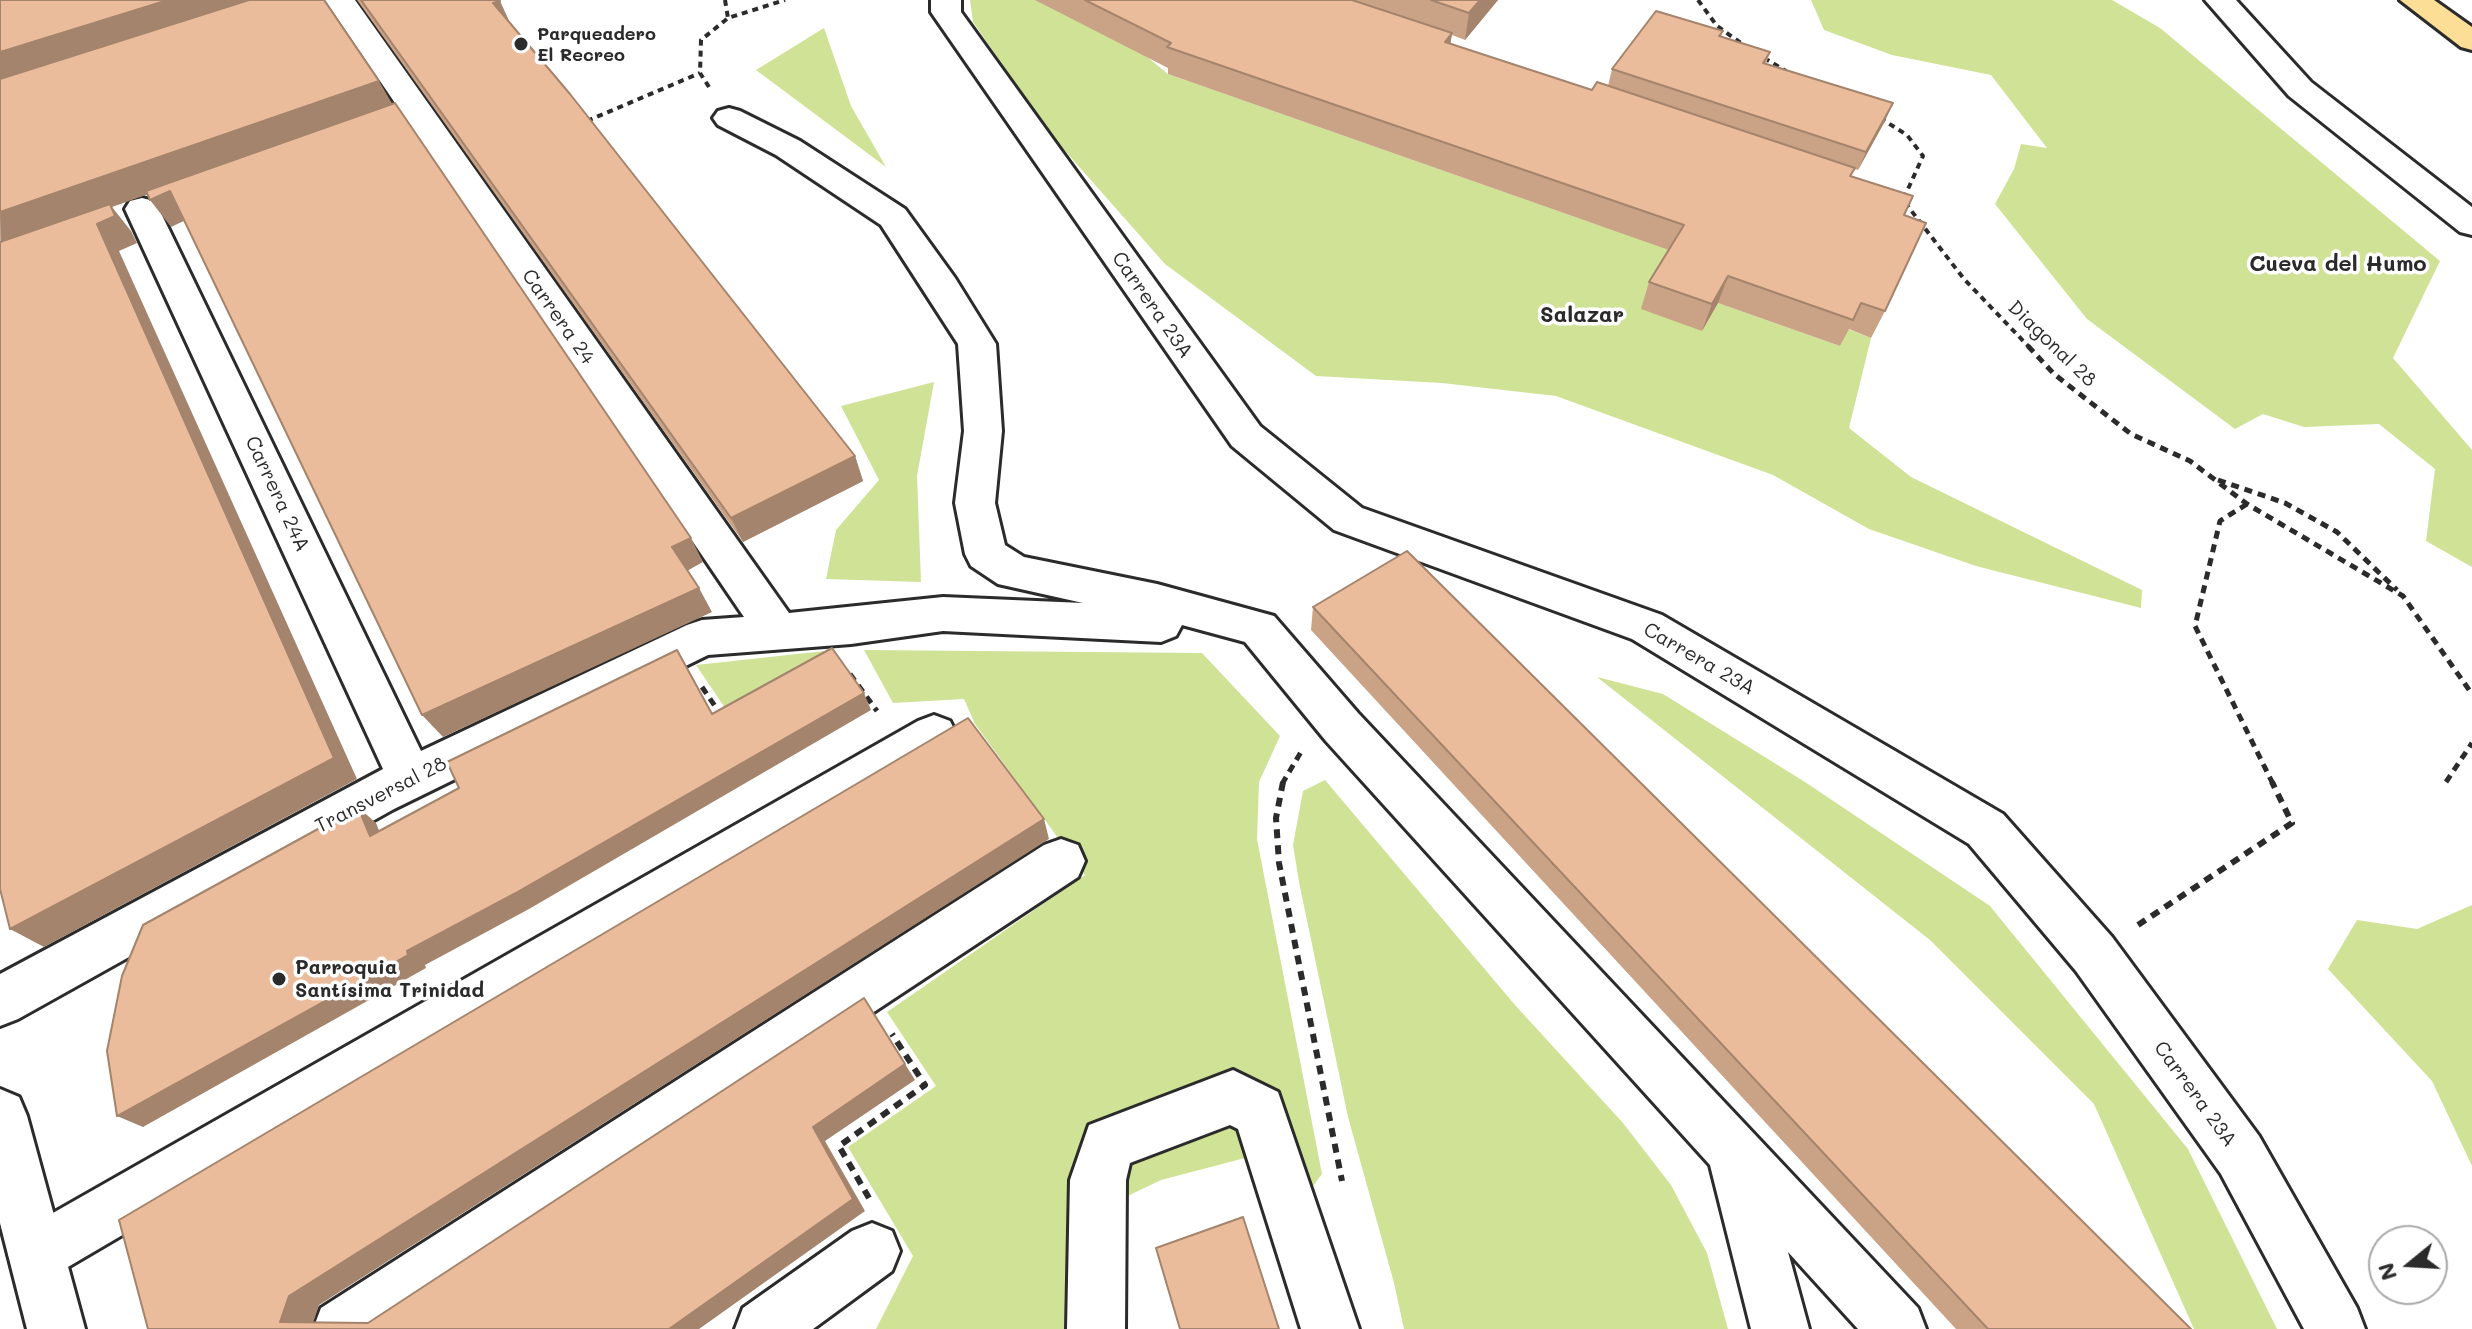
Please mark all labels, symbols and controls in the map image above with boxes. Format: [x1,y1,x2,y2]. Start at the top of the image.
place label: Parqueadero El Recreo [537,23,656,66]
marker: Parqueadero El Recreo [512,35,530,53]
street label: Carrera 23A [1106,247,1198,363]
district label: Cueva del Humo [2249,251,2427,277]
street label: Carrera 24 [516,265,600,369]
street label: Diagonal 28 [2003,296,2101,392]
district label: Salazar [1540,302,1624,328]
street label: Carrera 24A [240,432,314,556]
street label: Carrera 23A [1639,617,1759,701]
street label: Transversal 28 [311,752,451,838]
place label: Parroquia Santísima Trinidad [295,956,484,1003]
marker: Parroquia Santísima Trinidad [270,970,288,988]
street label: Carrera 23A [2149,1036,2241,1152]
north arrow [2368,1225,2448,1305]
text: N [2370,1260,2403,1284]

